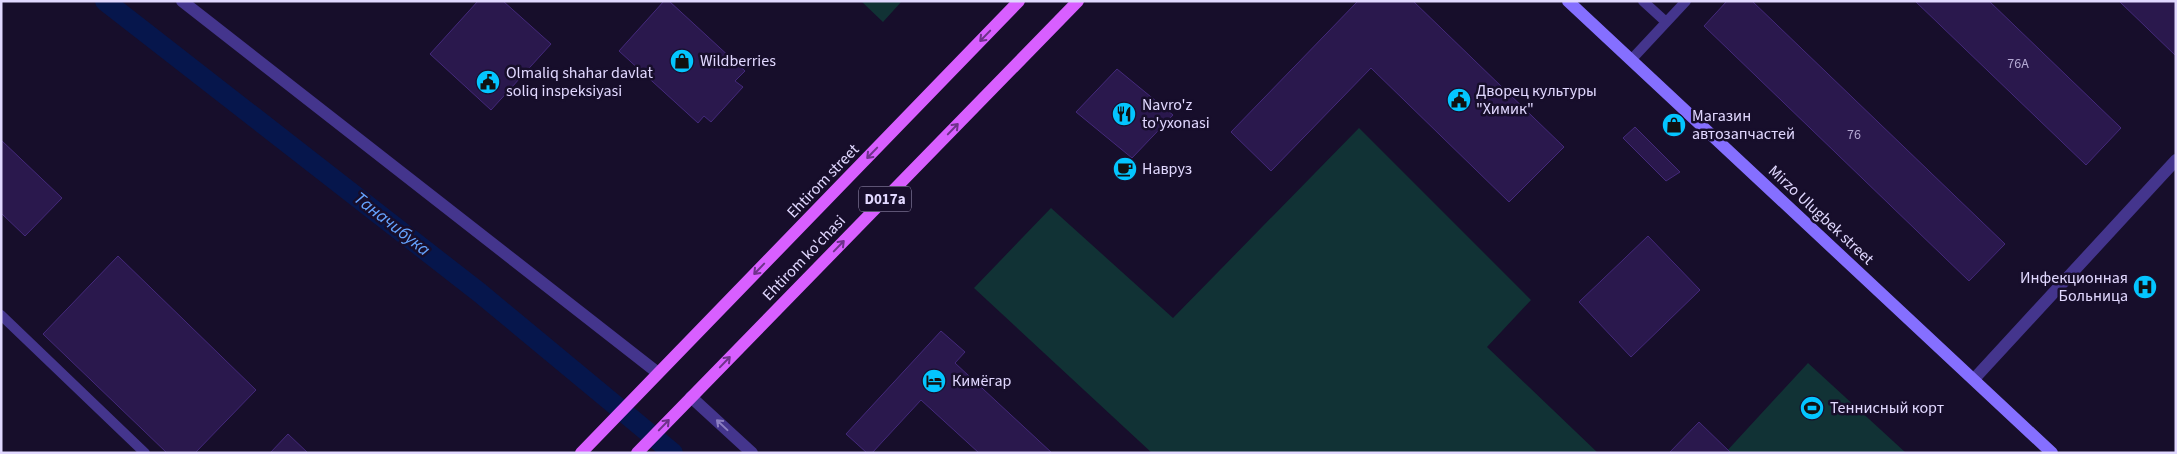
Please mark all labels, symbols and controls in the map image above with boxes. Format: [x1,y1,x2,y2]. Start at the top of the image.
one-way arrow [979,30,992,42]
shop icon: Wildberries [669,48,695,74]
place label: Wildberries [700,50,776,72]
house number: 76А [2007,54,2029,74]
place label: Olmaliq shahar davlat soliq inspeksiyasi [506,62,653,102]
public building icon: Olmaliq shahar davlat soliq inspeksiyasi [475,69,501,95]
place label: Дворец культуры "Химик" [1476,80,1597,120]
public building icon: Дворец культуры "Химик" [1446,87,1472,113]
place label: Navro'z to'yxonasi [1142,94,1210,134]
restaurant icon: Navro'z to'yxonasi [1111,101,1137,127]
place label: Магазин автозапчастей [1692,105,1795,145]
shop icon: Магазин автозапчастей [1661,112,1687,138]
one-way arrow [946,124,958,136]
house number: 76 [1847,125,1861,145]
street label: Ehtirom street [782,139,864,223]
one-way arrow [866,147,878,159]
cafe icon: Навруз [1112,156,1138,182]
place label: Навруз [1142,158,1192,180]
street label: Mirzo Ulugbek street [1763,160,1879,270]
water label: Таначибука [348,186,436,262]
road number: D017a [859,186,911,212]
street label: Ehtirom ko'chasi [758,210,850,306]
one-way arrow [833,239,845,252]
one-way arrow [753,263,765,276]
place label: Инфекционная Больница [2020,267,2128,307]
hospital icon: Инфекционная Больница [2132,274,2158,300]
one-way arrow [719,356,731,368]
hotel icon: Кимёгар [921,368,947,394]
place label: Кимёгар [952,370,1011,392]
sports icon: Теннисный корт [1799,395,1825,421]
place label: Теннисный корт [1830,397,1944,419]
one-way arrow [658,418,670,431]
one-way arrow [715,419,728,431]

